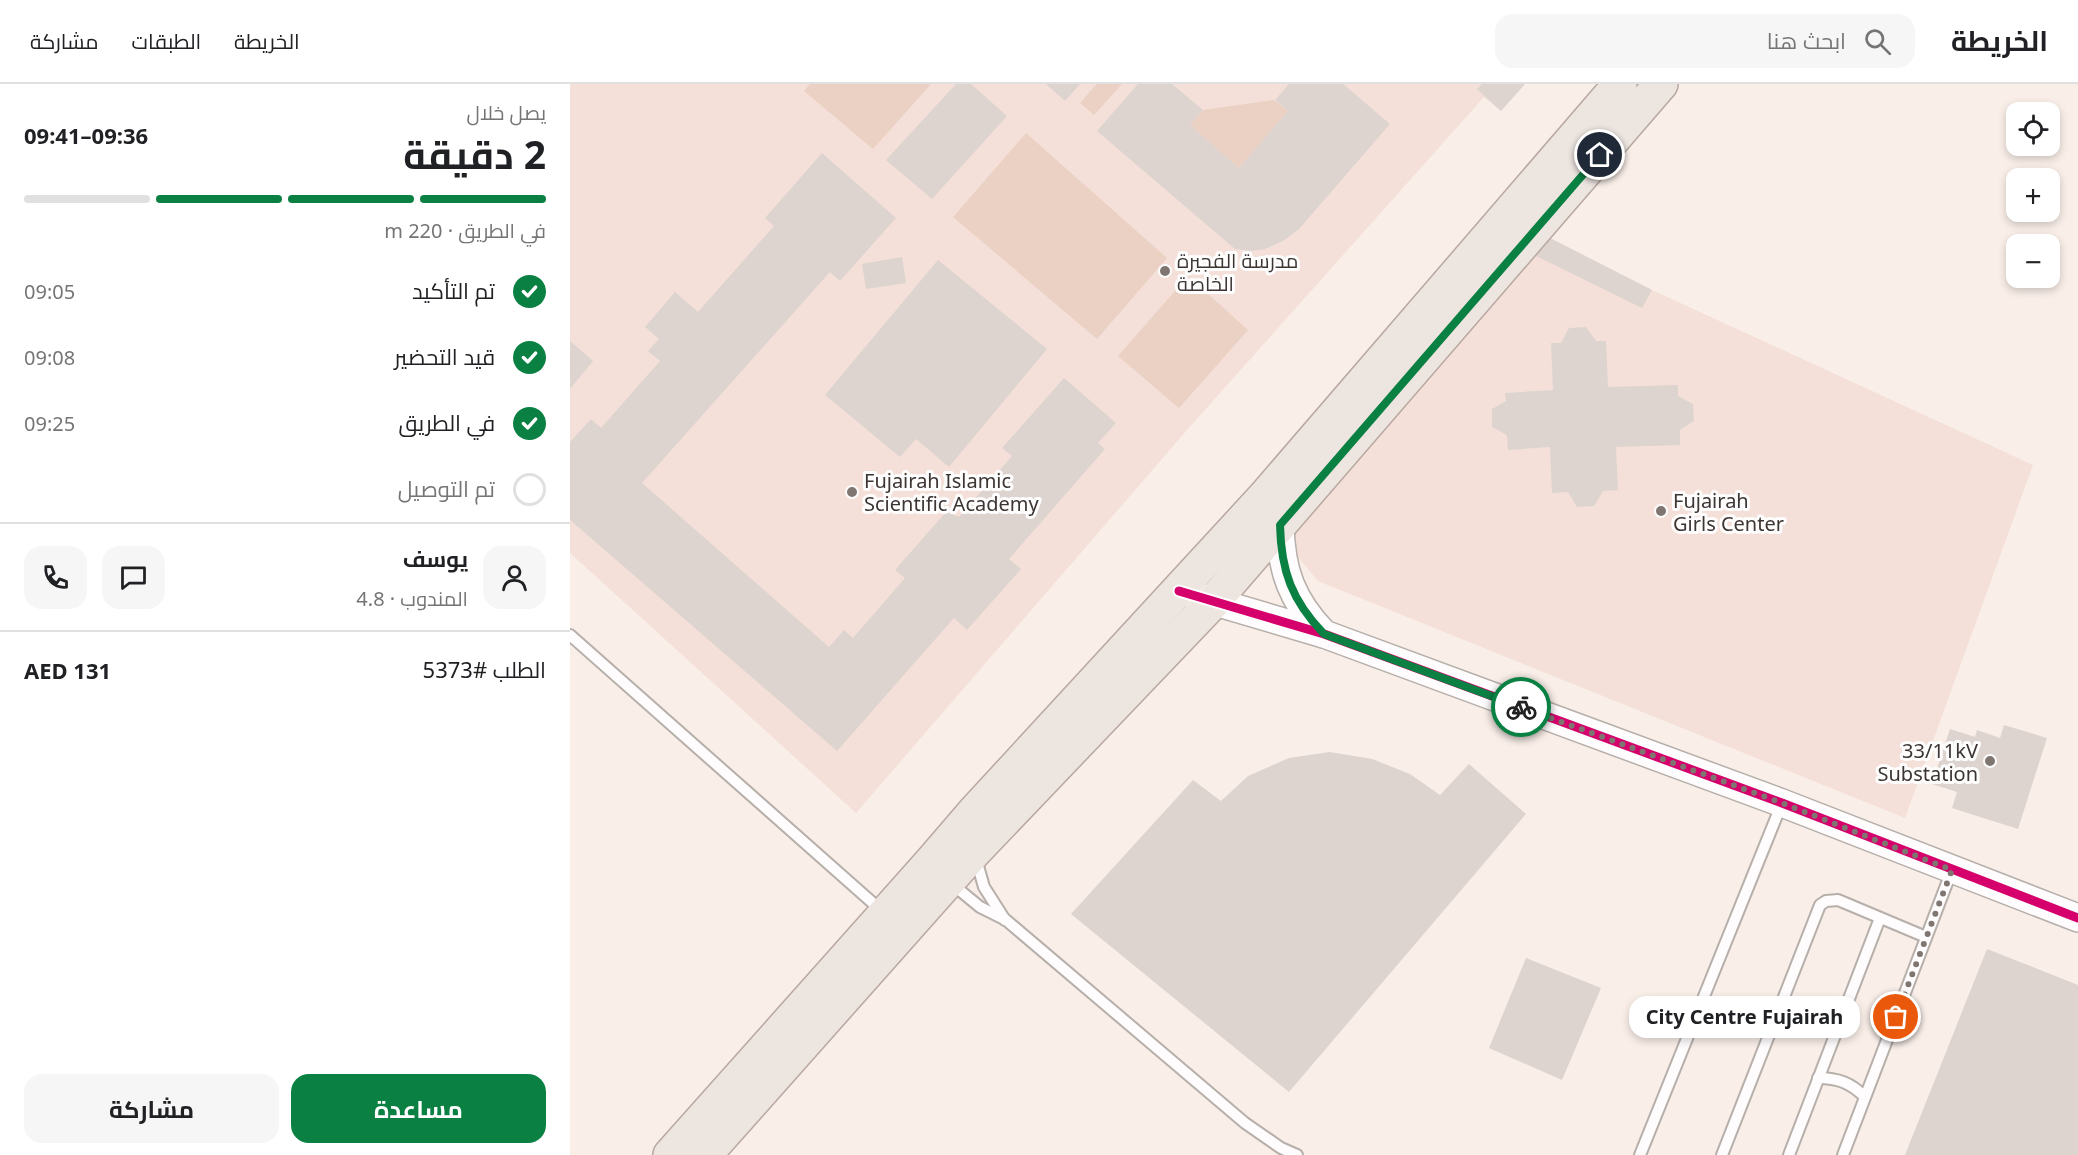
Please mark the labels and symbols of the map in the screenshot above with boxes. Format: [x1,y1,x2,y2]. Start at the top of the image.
pin [1574,129,1625,180]
place label: مدرسة الفجيرة الخاصة [1177,247,1298,297]
marker: مدرسة الفجيرة الخاصة [1158,264,1172,278]
place label: Fujairah Islamic Scientific Academy [864,467,1039,517]
marker: Fujairah Islamic Scientific Academy [845,485,859,499]
place label: Fujairah Girls Center [1673,487,1784,537]
marker: Fujairah Girls Center [1654,504,1668,518]
courier [1491,677,1551,737]
place label: 33/11kV Substation [1878,737,1978,787]
marker: 33/11kV Substation [1983,754,1997,768]
pin [1870,991,1921,1042]
callout: City Centre Fujairah [1629,996,1860,1038]

